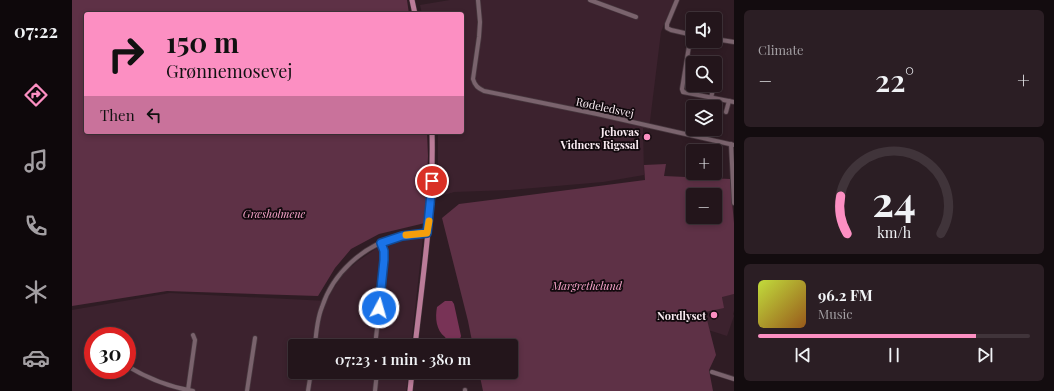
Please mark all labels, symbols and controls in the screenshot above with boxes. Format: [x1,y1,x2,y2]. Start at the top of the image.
map controls [686,12,722,224]
button: sound [686,12,722,48]
text: 07:22 [14,19,58,43]
text: 150 m [166,23,239,60]
icon: right [100,28,152,80]
text: Climate [758,41,804,58]
button: search [686,56,722,92]
text: Grønnemosevej [166,59,292,83]
text: 22° [875,60,914,100]
text: − [758,65,772,95]
text: + [1017,65,1030,95]
icon: directions [22,81,50,109]
street label: Rødeledsvej [575,94,635,120]
button: layers [686,100,722,136]
icon: left [143,104,165,126]
text: Then [100,105,135,125]
place label: Jehovas Vidners Rigssal [560,124,640,152]
marker: Jehovas Vidners Rigssal [642,132,652,142]
button: + [686,144,722,180]
icon: music [22,147,50,175]
pin [415,164,449,198]
icon: arrive [421,170,443,192]
text: 24 [872,171,916,226]
button: − [686,188,722,224]
park label: Græsholmene [243,206,306,221]
icon: phone [22,212,50,240]
text: km/h [877,222,912,241]
icon: climate [22,278,50,306]
park label: Margrethelund [551,278,623,293]
text: 96.2 FM [818,285,873,305]
position arrow [358,287,400,329]
text: Music [818,305,853,322]
place label: Nordlyset [657,308,706,323]
marker: Nordlyset [709,310,719,320]
speed limit sign: 30 [84,327,136,379]
icon: car [22,344,50,372]
icon: previous [792,344,814,366]
icon: pause [883,344,905,366]
icon: next [974,344,996,366]
text: 07:23 · 1 min · 380 m [335,349,471,369]

